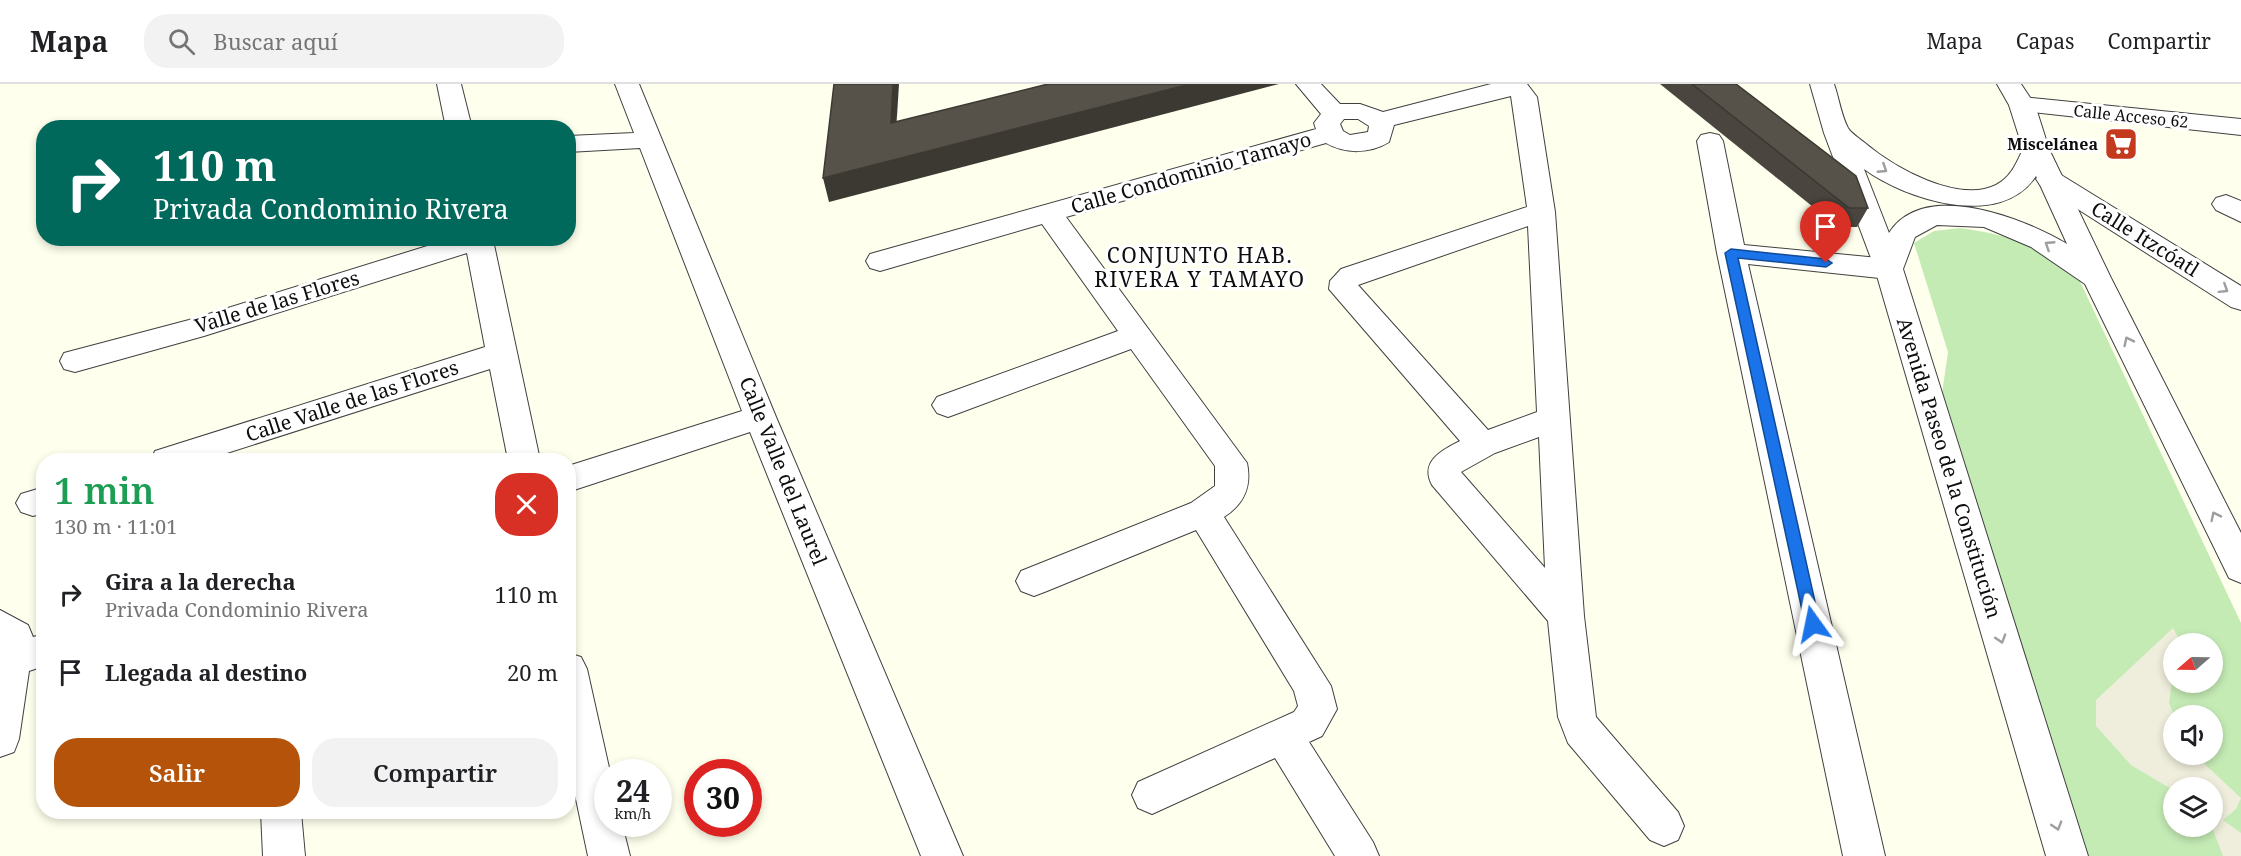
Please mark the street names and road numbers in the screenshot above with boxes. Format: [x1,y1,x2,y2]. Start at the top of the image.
street label: Calle Acceso 62 [2073,99,2189,133]
street label: Calle Condominio Tamayo [1067,125,1314,220]
street label: Calle Itzcóatl [2086,195,2204,282]
street label: Valle de las Flores [191,264,362,339]
street label: Avenida Paseo de la Constitución [1891,314,2008,622]
street label: Calle Valle de las Flores [242,353,462,448]
street label: Calle Valle del Laurel [733,373,834,569]

